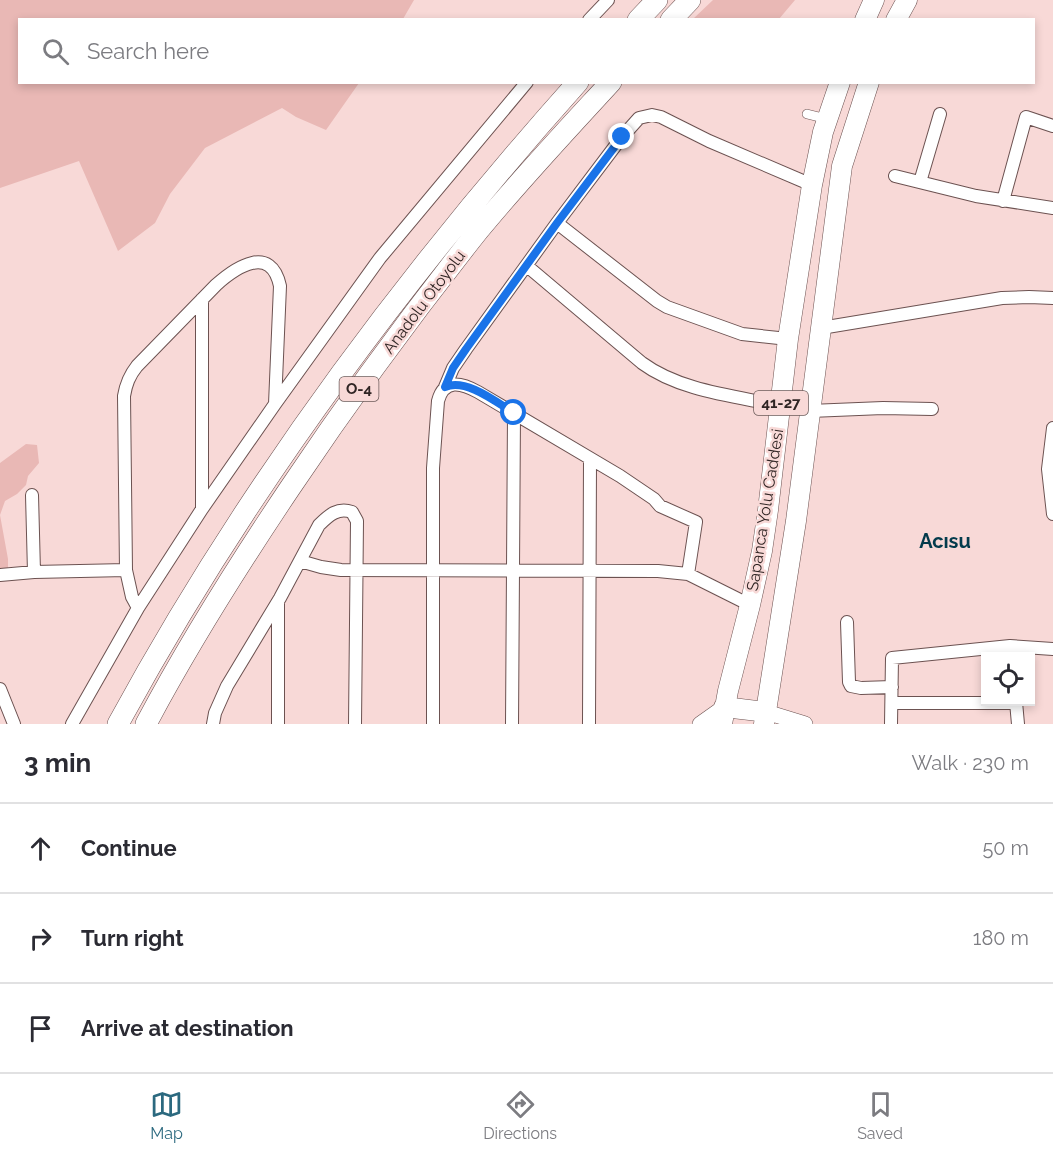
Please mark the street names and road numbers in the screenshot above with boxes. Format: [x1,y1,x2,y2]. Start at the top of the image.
street label: Anadolu Otoyolu [379,247,469,357]
road number: O-4 [340,377,378,401]
road number: 41-27 [754,391,808,415]
street label: Sapanca Yolu Caddesi [743,428,787,592]

